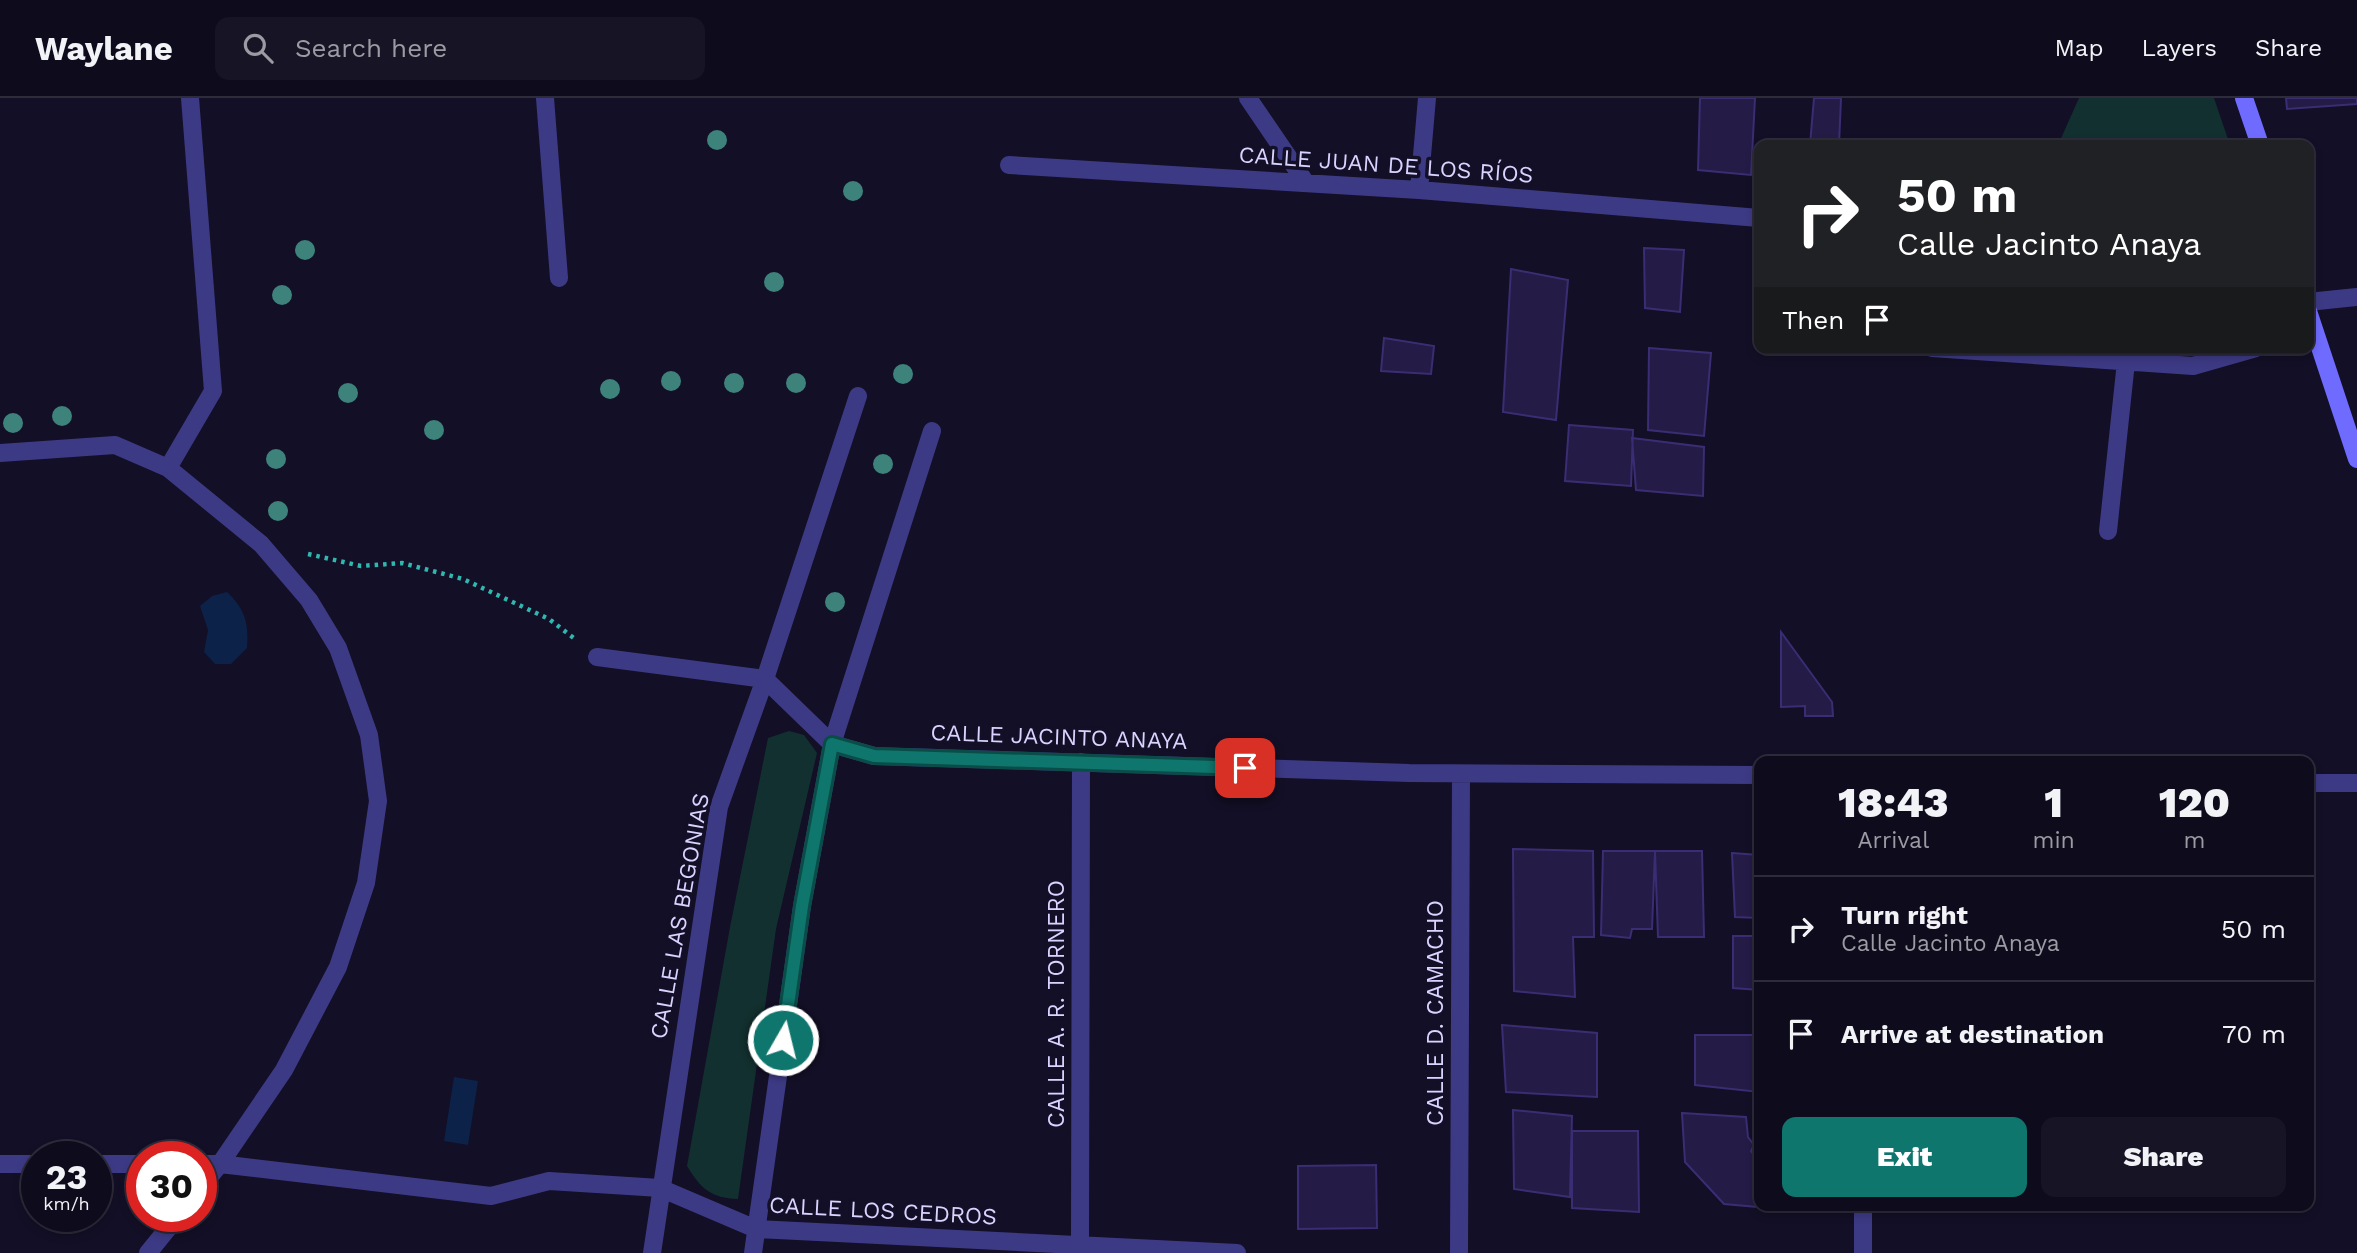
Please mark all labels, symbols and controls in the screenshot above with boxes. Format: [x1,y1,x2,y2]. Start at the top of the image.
search box [215,17,705,80]
text: Waylane [35,29,173,68]
icon: search [239,29,277,67]
text: Search here [295,33,447,63]
text: Map [2055,34,2103,62]
text: Layers [2141,34,2217,62]
text: Share [2255,34,2322,62]
street label: CALLE JUAN DE LOS RÍOS [1238,141,1534,189]
text: 50 m [1897,166,2017,224]
icon: right [1782,168,1873,259]
text: Calle Jacinto Anaya [1897,225,2201,263]
icon: arrive [1858,301,1896,339]
text: Then [1782,305,1844,335]
street label: CALLE JACINTO ANAYA [930,719,1188,755]
pin [1215,738,1275,798]
icon: arrive [1226,749,1264,787]
text: 18:43 [1838,778,1949,827]
text: 1 [2044,778,2063,827]
text: 120 [2159,778,2230,827]
street label: CALLE LAS BEGONIAS [645,791,715,1041]
text: Arrival [1857,827,1929,854]
text: min [2033,827,2075,854]
text: m [2183,827,2205,854]
street label: CALLE A. R. TORNERO [1043,880,1070,1128]
street label: CALLE D. CAMACHO [1422,900,1449,1126]
text: Turn right [1841,900,1968,930]
icon: right [1782,910,1820,948]
text: 50 m [2221,914,2286,944]
text: Calle Jacinto Anaya [1841,930,2060,957]
position arrow [746,1003,820,1077]
icon: arrive [1782,1015,1820,1053]
text: Arrive at destination [1841,1019,2104,1049]
text: 70 m [2222,1019,2286,1049]
button: Exit [1782,1117,2027,1197]
button: Share [2041,1117,2286,1197]
speed limit sign: 30 [126,1141,217,1232]
text: 23 [46,1156,87,1198]
street label: CALLE LOS CEDROS [768,1192,998,1230]
text: km/h [43,1193,90,1214]

